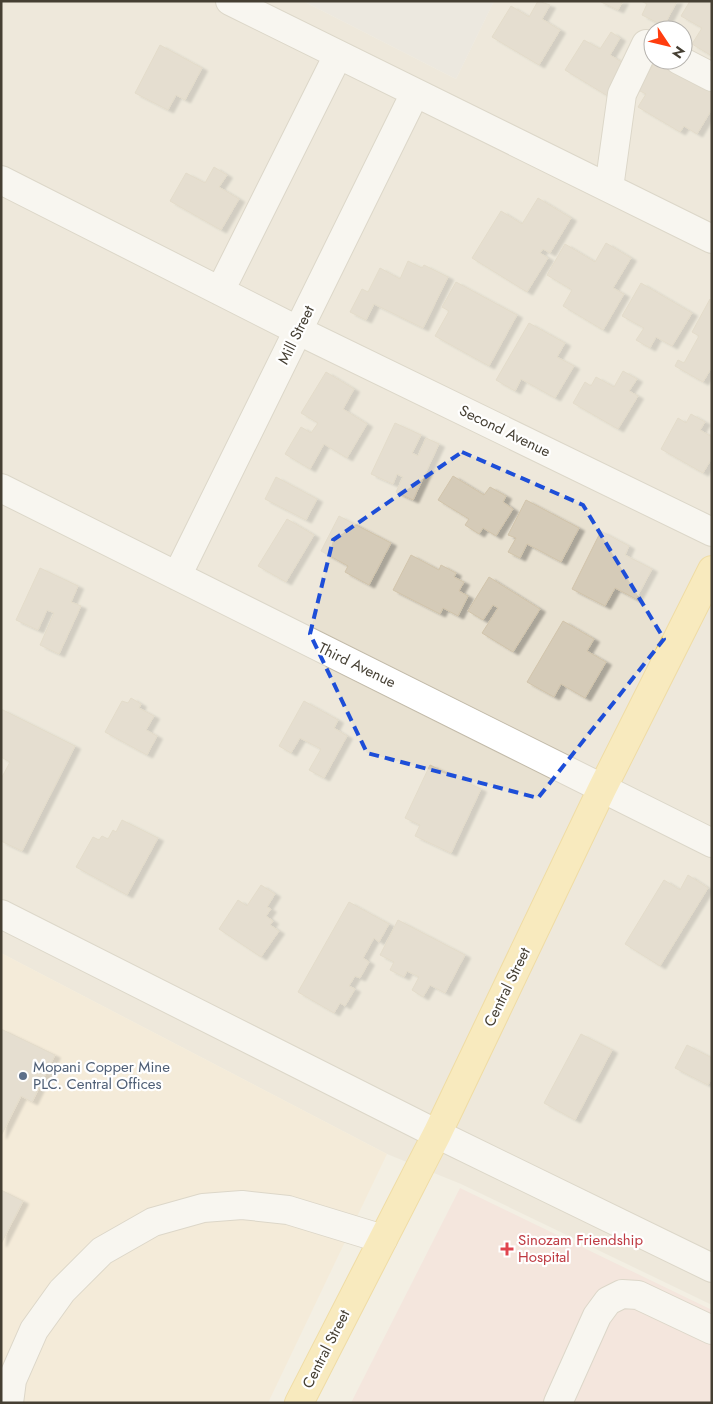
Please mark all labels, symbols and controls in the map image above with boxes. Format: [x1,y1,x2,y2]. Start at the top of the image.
north arrow [643,20,693,70]
text: N [667,42,690,63]
street label: Mill Street [272,301,320,368]
street label: Second Avenue [456,399,555,463]
street label: Third Avenue [315,637,400,693]
street label: Central Street [478,943,536,1030]
place label: Mopani Copper Mine PLC. Central Offices [33,1056,170,1095]
marker: Mopani Copper Mine PLC. Central Offices [17,1070,29,1082]
place label: Sinozam Friendship Hospital [518,1229,643,1268]
marker: Sinozam Friendship Hospital [500,1242,514,1256]
street label: Central Street [297,1306,355,1392]

